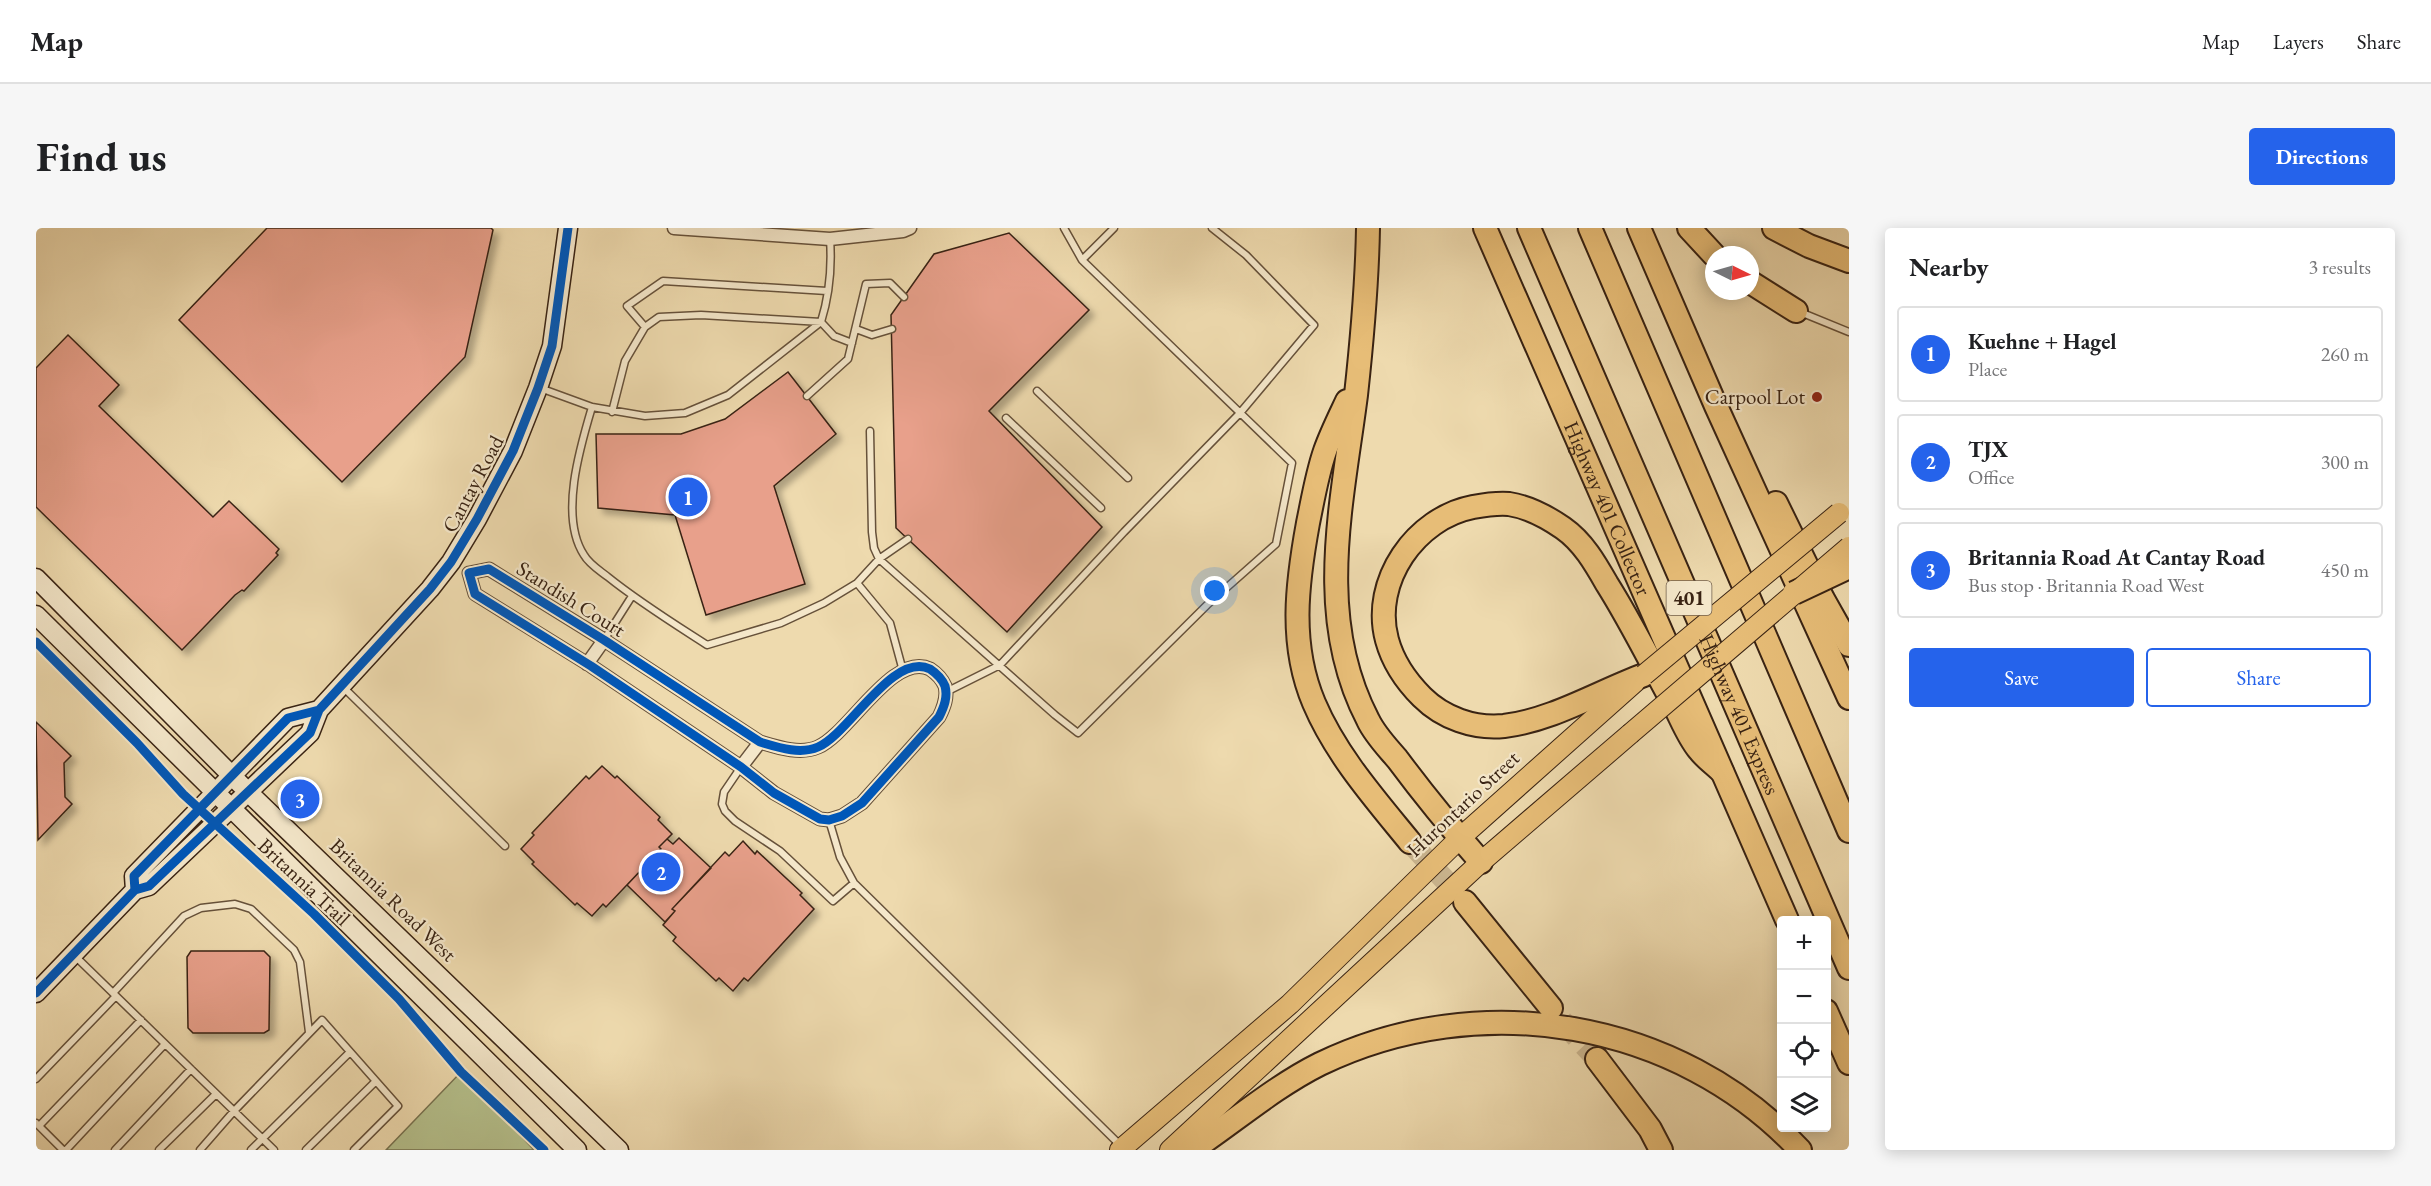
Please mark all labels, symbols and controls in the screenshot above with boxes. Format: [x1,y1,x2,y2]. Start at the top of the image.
text: Map [30,23,83,59]
text: Map [2202,28,2240,55]
text: Layers [2273,28,2324,55]
text: Share [2357,28,2401,55]
button: Directions [2249,128,2395,185]
text: Find us [36,129,167,184]
north arrow [1705,246,1759,300]
text: Nearby [1909,250,1989,284]
text: 3 results [2308,254,2371,280]
text: Kuehne + Hagel [1968,327,2117,356]
text: 1 [1925,341,1936,367]
text: 260 m [2321,341,2369,367]
text: Place [1968,356,2007,382]
place label: Carpool Lot [1705,383,1805,410]
marker: Carpool Lot [1810,390,1824,404]
street label: Highway 401 Collector [1558,417,1658,600]
street label: Cantay Road [436,430,510,537]
text: TJX [1968,435,2008,464]
text: 2 [1925,449,1936,475]
text: 300 m [2321,449,2369,475]
text: Office [1968,464,2014,490]
pin: 1 [668,474,708,520]
text: Britannia Road At Cantay Road [1968,543,2265,572]
street label: Standish Court [512,554,631,643]
text: 3 [1925,557,1936,583]
text: 450 m [2321,557,2369,583]
text: Bus stop · Britannia Road West [1968,572,2204,598]
your location [1200,576,1229,605]
road number: 401 [1666,581,1712,615]
street label: Highway 401 Express [1693,630,1786,799]
button: Save [1909,648,2134,707]
button: Share [2146,648,2371,707]
street label: Hurontario Street [1401,744,1525,863]
pin: 3 [280,776,320,822]
street label: Britannia Trail [252,832,356,931]
street label: Britannia Road West [324,832,463,967]
pin: 2 [642,850,680,894]
map controls [1777,916,1831,1132]
button: + [1777,916,1831,970]
button: − [1777,970,1831,1024]
button: locate [1777,1024,1831,1078]
button: layers [1777,1078,1831,1132]

